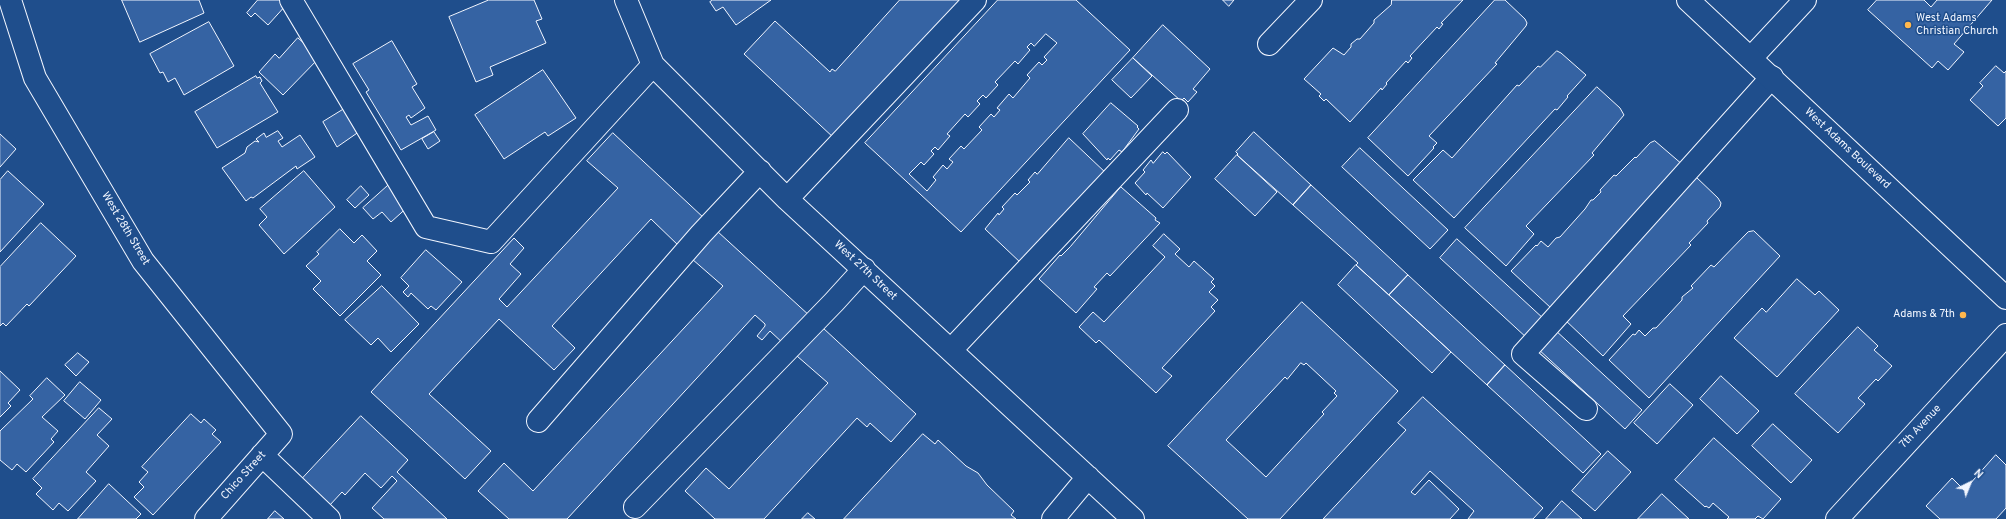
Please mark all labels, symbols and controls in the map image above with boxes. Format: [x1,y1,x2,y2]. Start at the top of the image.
place label: West Adams Christian Church [1916,12,1998,38]
marker: West Adams Christian Church [1903,20,1913,30]
street label: West Adams Boulevard [1801,106,1893,192]
street label: West 28th Street [98,190,152,268]
street label: West 27th Street [831,238,899,304]
place label: Adams & 7th [1893,308,1955,322]
marker: Adams & 7th [1958,310,1968,320]
street label: 7th Avenue [1897,402,1945,452]
street label: Chico Street [219,449,269,503]
north arrow [1950,463,1990,503]
text: N [1971,466,1986,482]

